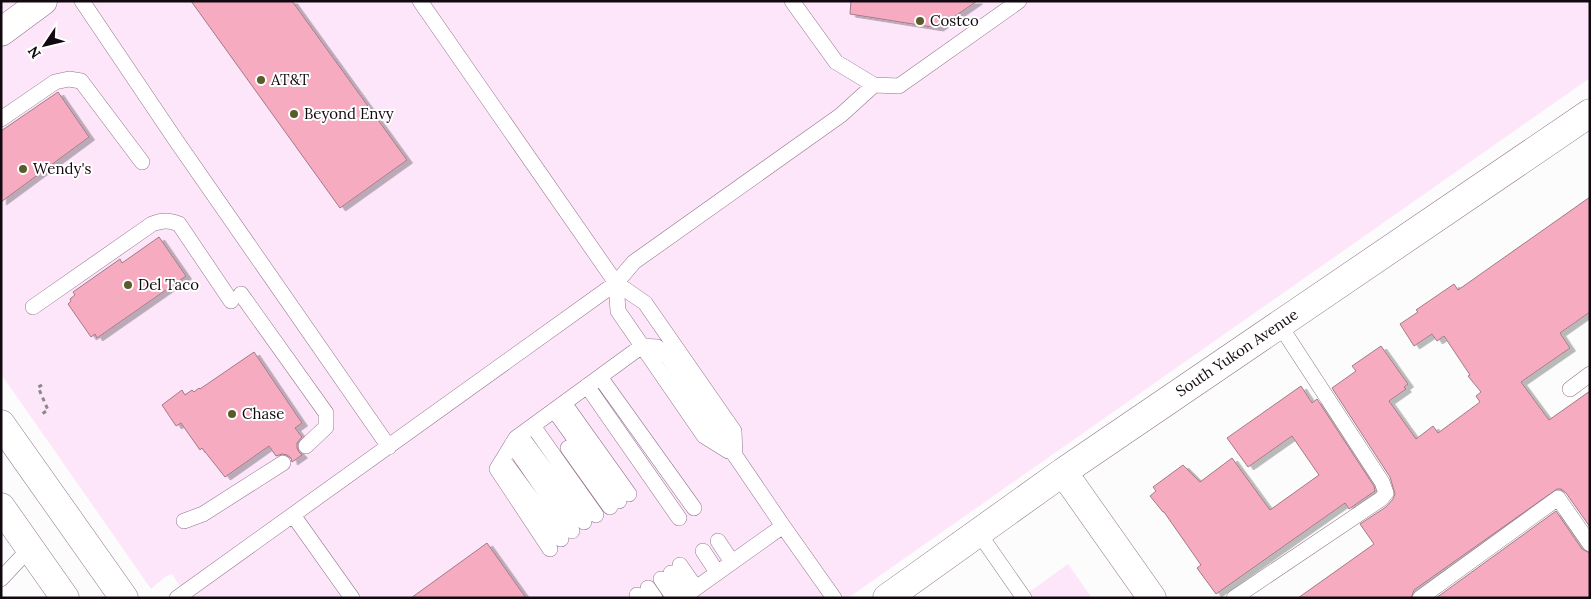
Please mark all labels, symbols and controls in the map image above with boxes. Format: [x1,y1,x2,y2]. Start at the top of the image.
place label: Costco [930,11,979,30]
marker: Costco [914,15,926,27]
north arrow [20,20,70,70]
text: N [24,43,45,62]
place label: AT&T [270,70,310,89]
marker: AT&T [255,74,267,86]
place label: Beyond Envy [304,104,394,123]
marker: Beyond Envy [288,108,300,120]
place label: Wendy's [33,159,91,178]
marker: Wendy's [17,163,29,175]
place label: Del Taco [138,275,199,294]
marker: Del Taco [122,279,134,291]
street label: South Yukon Avenue [1172,305,1301,401]
place label: Chase [242,404,284,423]
marker: Chase [226,408,238,420]

